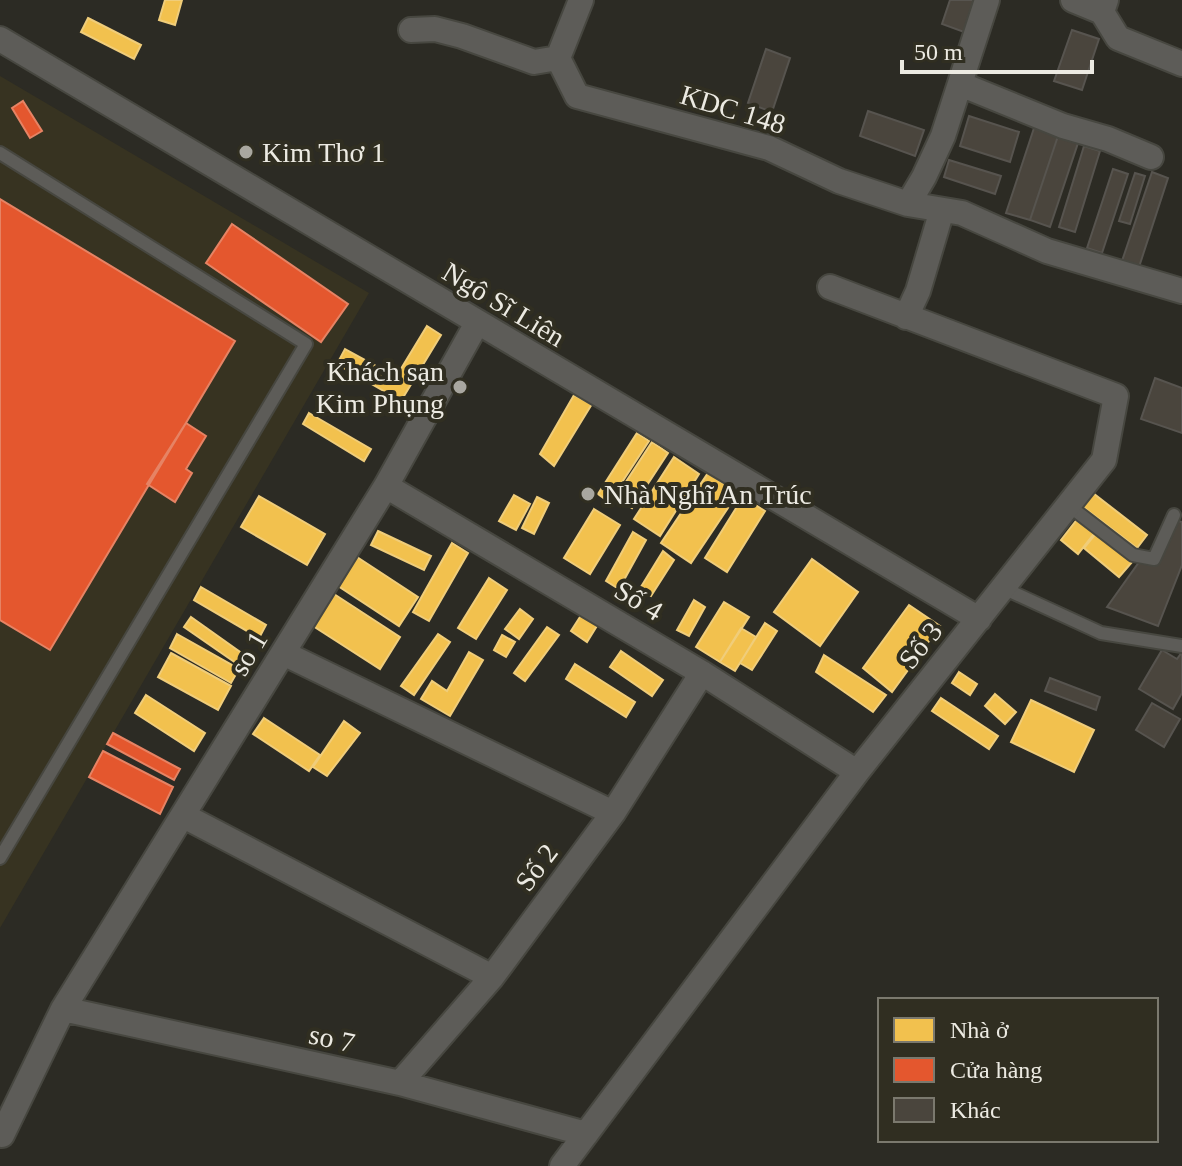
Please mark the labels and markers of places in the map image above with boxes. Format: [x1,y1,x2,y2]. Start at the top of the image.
place label: Kim Thơ 1 [262,137,385,168]
marker: Kim Thơ 1 [237,143,255,161]
place label: Khách sạn Kim Phụng [316,356,444,419]
marker: Khách sạn Kim Phụng [451,378,469,396]
place label: Nhà Nghĩ An Trúc [604,479,812,510]
marker: Nhà Nghĩ An Trúc [579,485,597,503]

